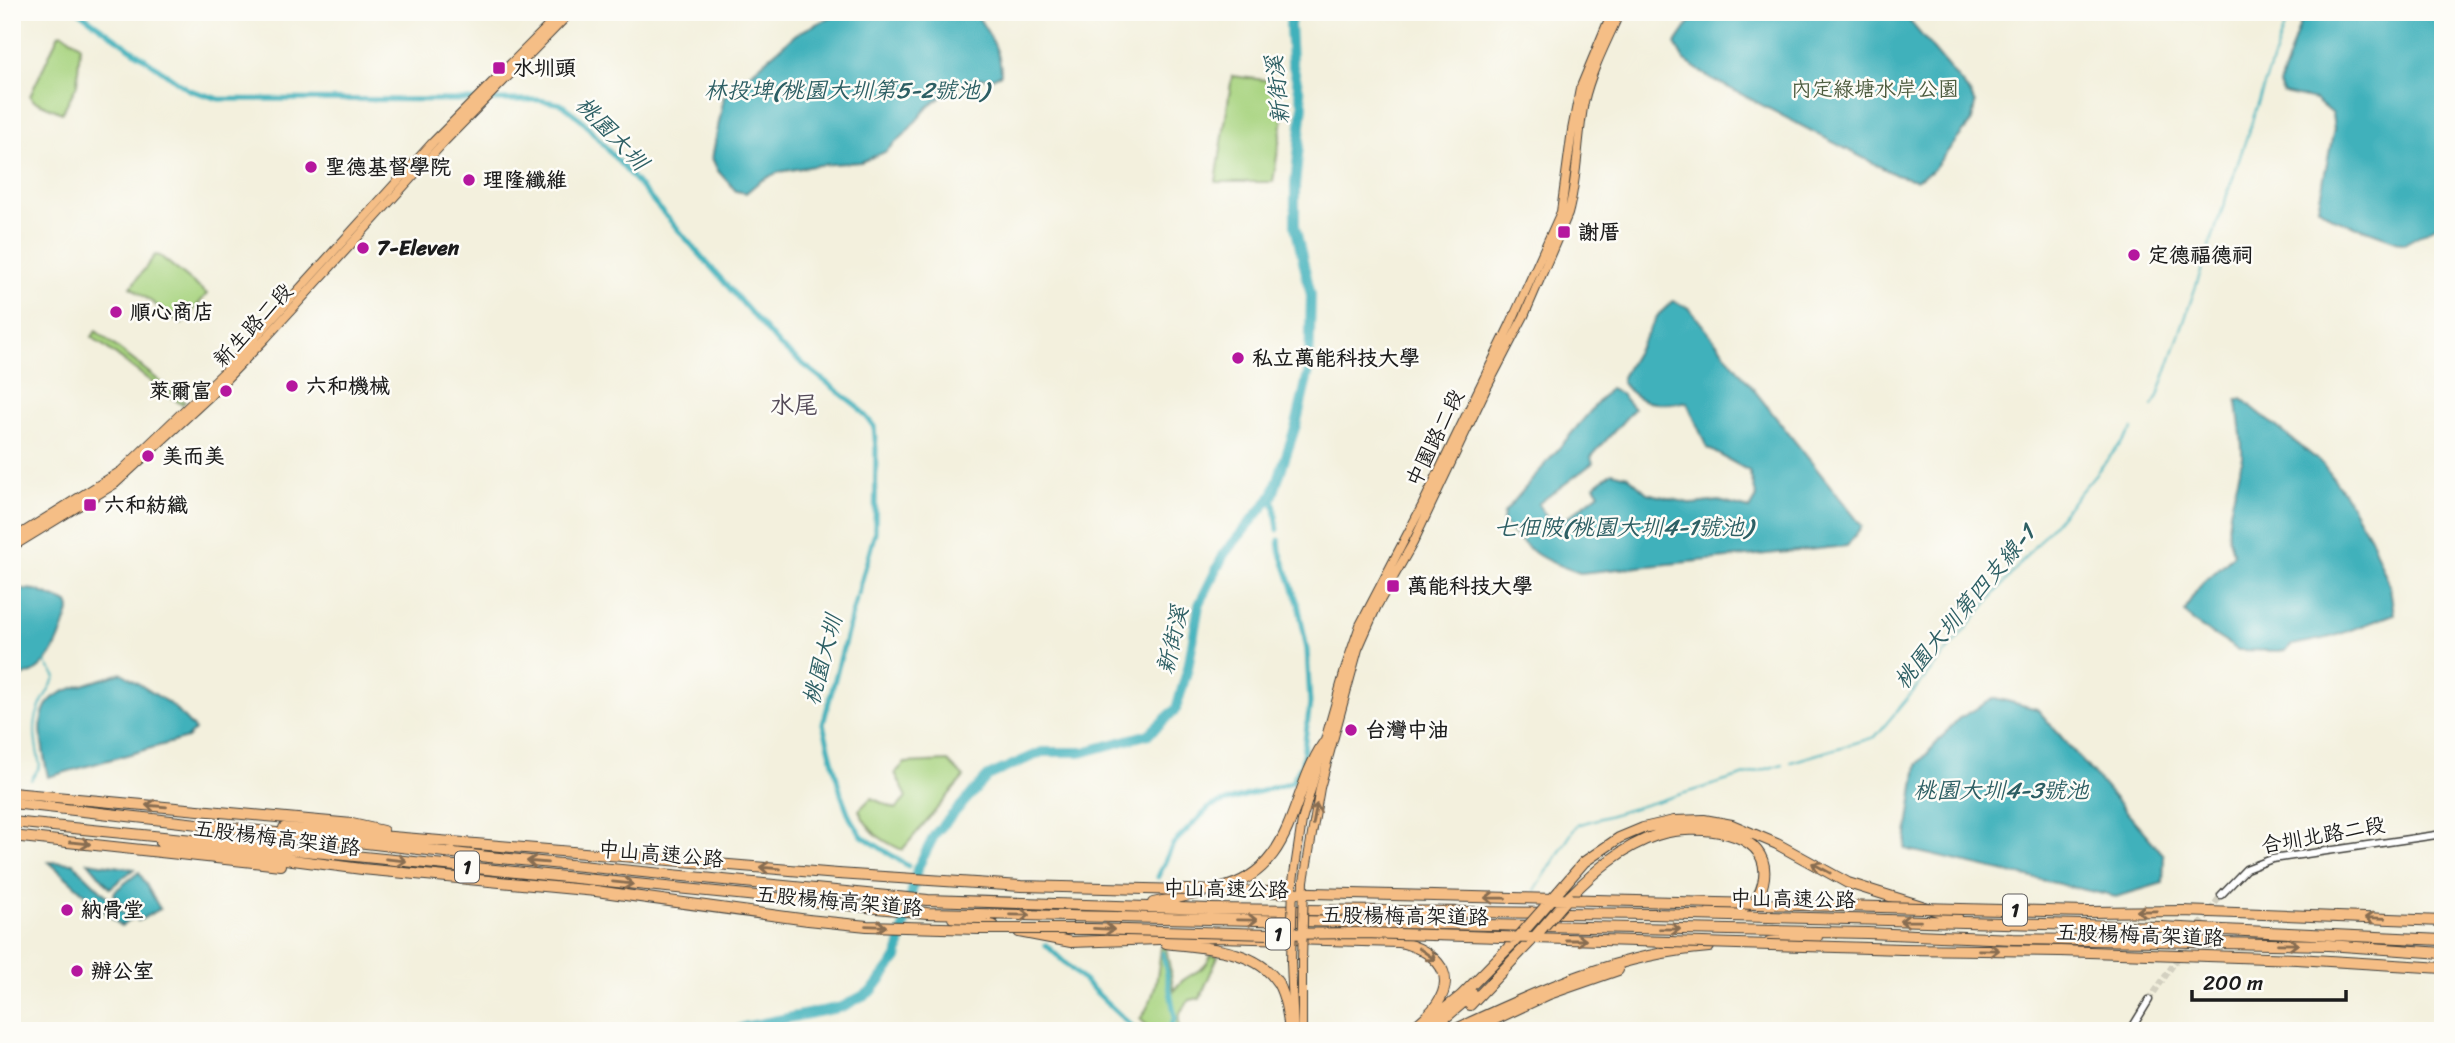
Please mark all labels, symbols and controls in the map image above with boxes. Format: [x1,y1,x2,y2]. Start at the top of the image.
place label: 水圳頭 [513,49,576,87]
water label: 新街溪 [1253,52,1301,126]
marker: 水圳頭 [491,60,507,76]
water label: 林投埤(桃園大圳第5-2號池) [704,70,992,111]
park label: 內定綠塘水岸公園 [1791,70,1959,108]
water label: 桃園大圳 [565,86,660,183]
place label: 聖德基督學院 [325,148,451,186]
marker: 聖德基督學院 [303,159,319,175]
place label: 理隆纖維 [483,161,567,199]
marker: 理隆纖維 [461,172,477,188]
place label: 謝厝 [1578,213,1620,251]
marker: 謝厝 [1556,224,1572,240]
place label: 7-Eleven [377,229,460,267]
place label: 定德福德祠 [2148,236,2253,274]
marker: 7-Eleven [355,240,371,256]
marker: 定德福德祠 [2126,247,2142,263]
street label: 新生路二段 [203,274,303,376]
place label: 順心商店 [130,293,214,331]
marker: 順心商店 [108,304,124,320]
place label: 私立萬能科技大學 [1252,339,1420,377]
marker: 私立萬能科技大學 [1230,350,1246,366]
place label: 六和機械 [306,367,390,405]
place label: 萊爾富 [149,372,212,410]
marker: 六和機械 [284,378,300,394]
street label: 中園路二段 [1395,382,1475,494]
marker: 萊爾富 [218,383,234,399]
district label: 水尾 [770,384,818,426]
place label: 美而美 [162,437,225,475]
marker: 美而美 [140,448,156,464]
place label: 六和紡織 [104,486,188,524]
marker: 六和紡織 [82,497,98,513]
water label: 七佃陂(桃園大圳4-1號池) [1494,507,1756,548]
water label: 桃園大圳第四支線-1 [1883,513,2048,699]
place label: 萬能科技大學 [1407,567,1533,605]
marker: 萬能科技大學 [1385,578,1401,594]
water label: 新街溪 [1145,600,1201,678]
water label: 桃園大圳 [791,607,855,710]
place label: 台灣中油 [1365,711,1449,749]
marker: 台灣中油 [1343,722,1359,738]
water label: 桃園大圳4-3號池 [1913,770,2090,811]
one-way arrow [145,799,167,812]
one-way arrow [1309,803,1322,826]
street label: 合圳北路二段 [2258,805,2388,865]
street label: 五股楊梅高架道路 [191,809,363,867]
street label: 中山高速公路 [597,830,725,878]
one-way arrow [68,837,91,850]
road number: 1 [455,852,479,882]
one-way arrow [384,854,407,867]
one-way arrow [527,855,549,868]
one-way arrow [759,861,782,874]
one-way arrow [1812,861,1832,875]
street label: 中山高速公路 [1163,869,1289,909]
street label: 五股楊梅高架道路 [754,875,924,927]
one-way arrow [611,877,633,890]
street label: 中山高速公路 [1730,879,1856,919]
place label: 納骨堂 [81,891,144,929]
one-way arrow [1484,891,1507,905]
road number: 1 [2003,894,2027,926]
street label: 五股楊梅高架道路 [1321,896,1489,936]
marker: 納骨堂 [59,902,75,918]
one-way arrow [2136,904,2159,918]
one-way arrow [1008,908,1031,922]
one-way arrow [2363,911,2386,924]
one-way arrow [1235,913,1258,927]
street label: 五股楊梅高架道路 [2055,913,2225,957]
one-way arrow [1898,914,1921,927]
road number: 1 [1266,918,1290,950]
one-way arrow [864,919,887,932]
one-way arrow [1659,922,1682,936]
one-way arrow [1092,923,1115,936]
one-way arrow [1564,933,1587,947]
one-way arrow [2276,937,2299,951]
one-way arrow [1977,943,2000,957]
one-way arrow [1417,946,1436,961]
place label: 辦公室 [91,952,154,990]
scale bar [2192,959,2346,1003]
marker: 辦公室 [69,963,85,979]
text: 200 m [2203,964,2263,1002]

